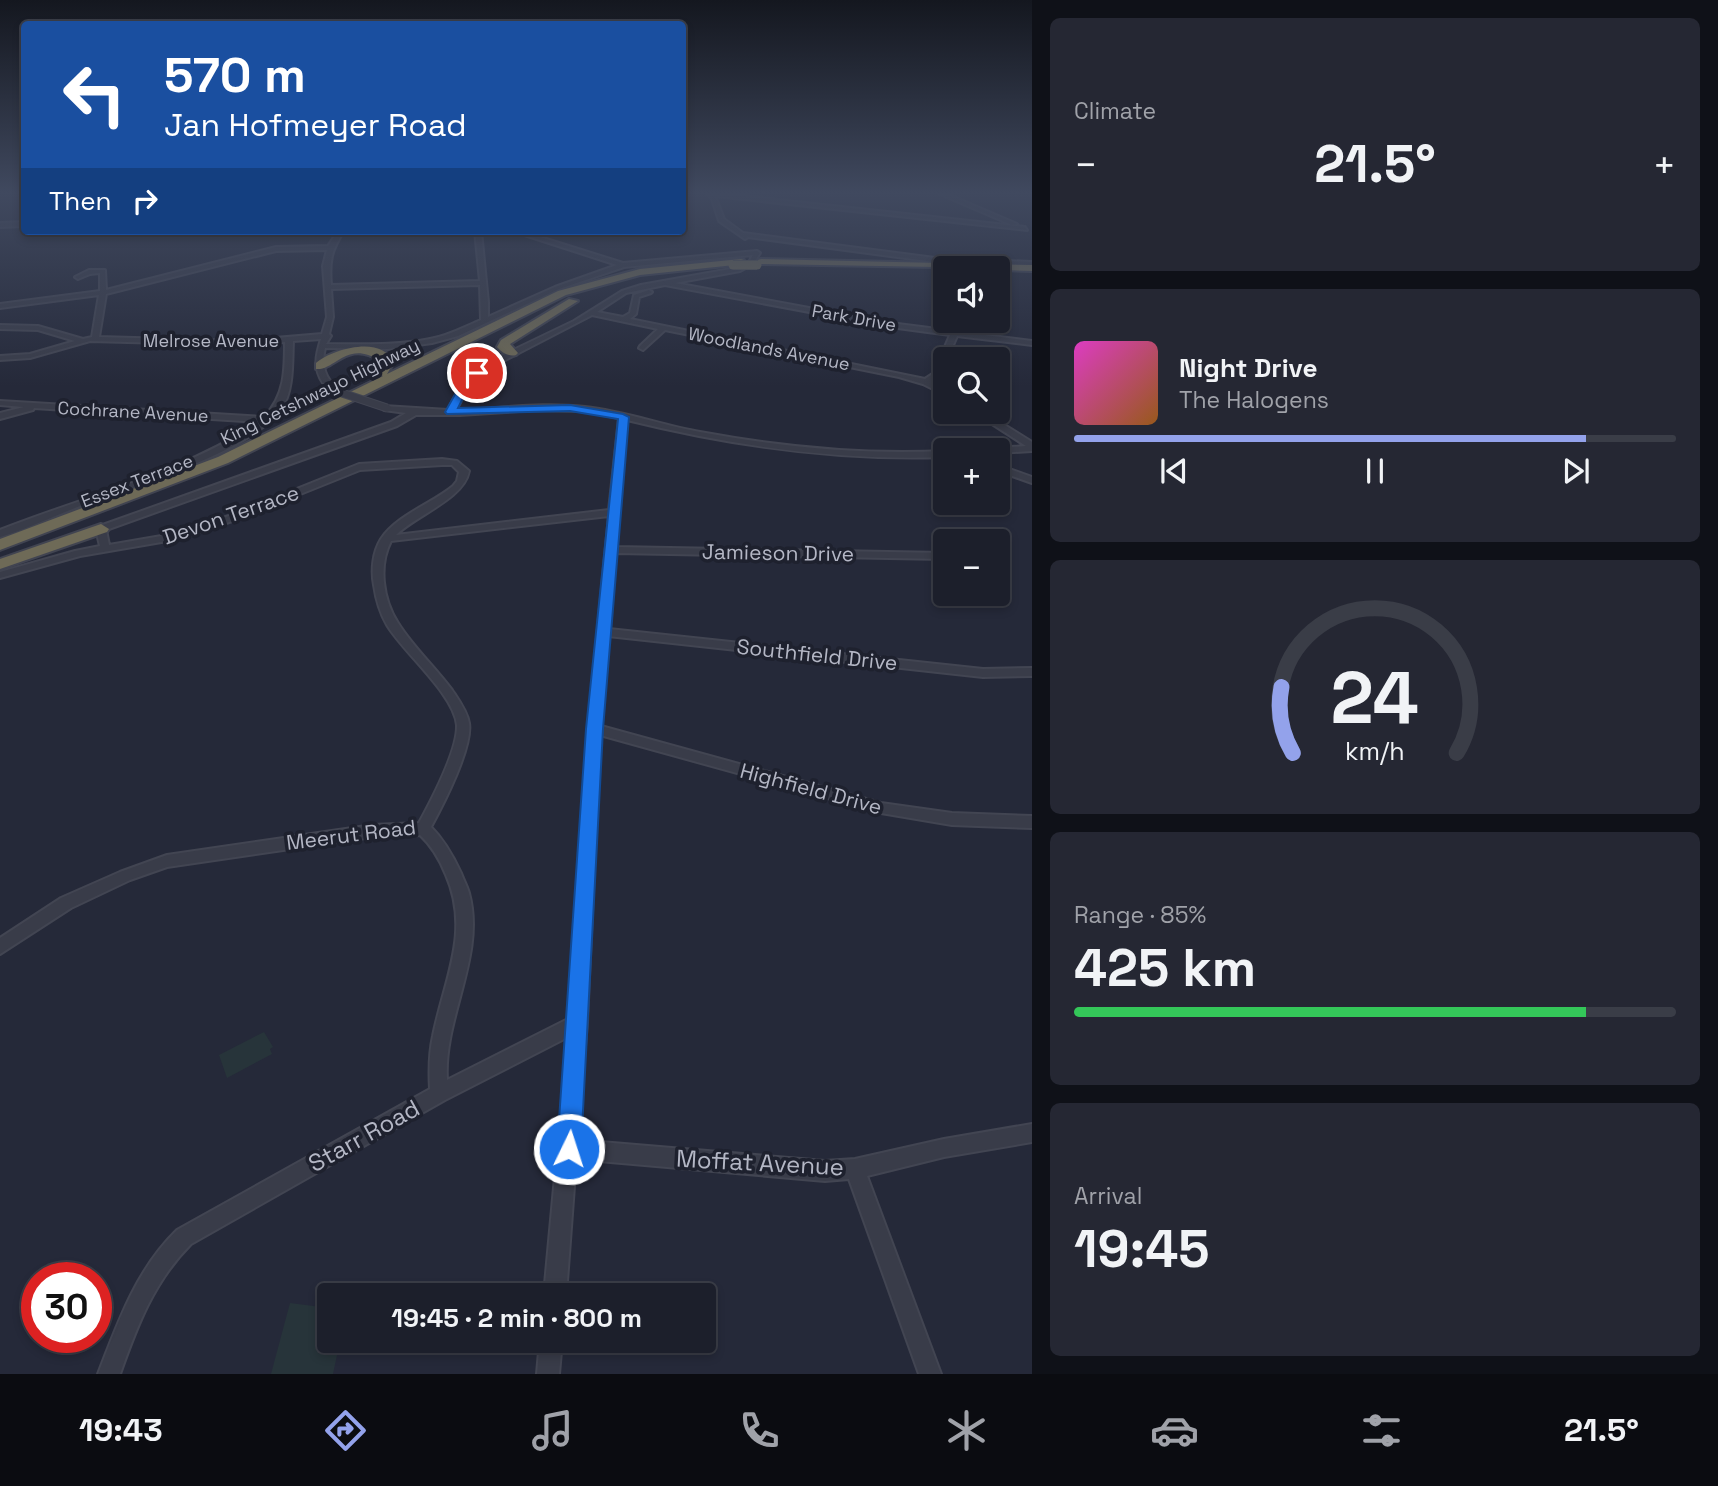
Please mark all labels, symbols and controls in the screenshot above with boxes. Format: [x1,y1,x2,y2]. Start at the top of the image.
text: 570 m [164,44,306,106]
icon: left [49,49,140,140]
text: Climate [1074,96,1156,126]
text: Jan Hofmeyer Road [164,105,467,145]
text: 21.5° [1314,131,1436,197]
text: − [1074,141,1098,189]
text: + [1652,141,1676,189]
icon: right [126,182,164,220]
text: Then [49,184,112,218]
map controls [933,256,1010,606]
button: sound [933,256,1010,333]
street label: Park Drive [810,299,898,336]
street label: Woodlands Avenue [686,322,852,375]
street label: Melrose Avenue [143,329,279,352]
street label: King Cetshwayo Highway [217,333,423,450]
pin [447,343,507,403]
button: search [933,347,1010,424]
text: Night Drive [1179,351,1317,385]
icon: arrive [458,354,496,392]
text: The Halogens [1179,385,1329,415]
street label: Cochrane Avenue [57,396,209,427]
button: + [933,438,1010,515]
street label: Essex Terrace [78,449,196,512]
icon: previous [1155,452,1193,490]
icon: pause [1356,452,1394,490]
icon: next [1557,452,1595,490]
street label: Devon Terrace [159,479,303,550]
button: − [933,529,1010,606]
street label: Jamieson Drive [702,538,854,567]
street label: Southfield Drive [735,633,899,676]
text: 24 [1331,651,1419,744]
text: km/h [1345,735,1405,767]
street label: Highfield Drive [737,757,885,820]
street label: Meerut Road [285,813,417,856]
text: Range · 85% [1074,900,1206,930]
text: 425 km [1074,935,1256,1001]
street label: Starr Road [303,1092,425,1179]
position arrow [532,1112,606,1186]
street label: Moffat Avenue [675,1143,845,1182]
text: Arrival [1074,1181,1142,1211]
text: 19:45 [1074,1216,1209,1282]
speed limit sign: 30 [21,1262,112,1353]
text: 19:45 · 2 min · 800 m [391,1301,642,1335]
icon: directions [321,1406,370,1455]
icon: music [528,1406,577,1455]
icon: phone [735,1406,784,1455]
icon: climate [942,1406,991,1455]
icon: car [1150,1406,1199,1455]
icon: filters [1357,1406,1406,1455]
text: 19:43 [79,1410,163,1450]
text: 21.5° [1564,1410,1639,1450]

